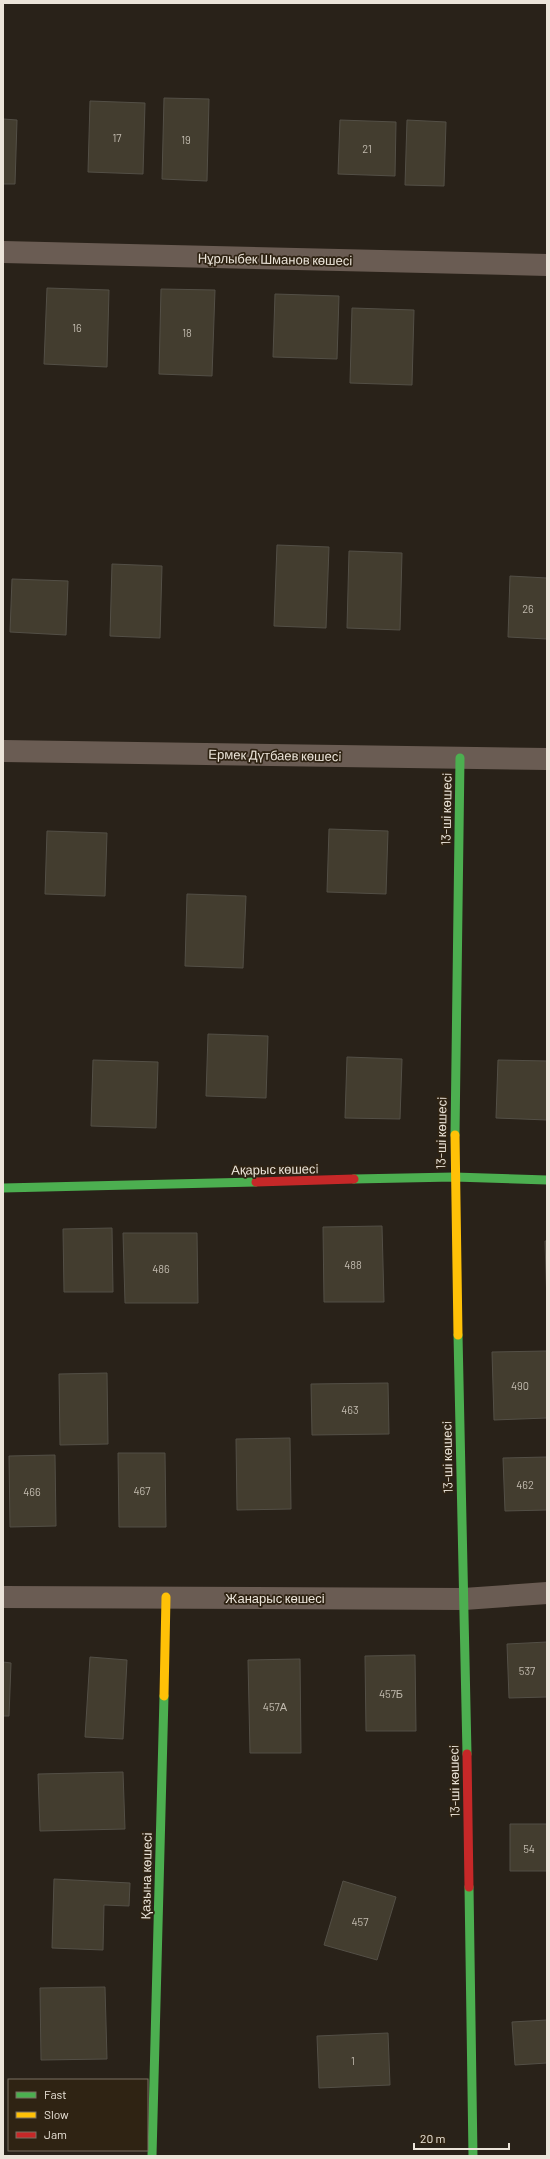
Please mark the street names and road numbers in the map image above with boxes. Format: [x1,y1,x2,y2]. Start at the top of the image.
street label: Нұрлыбек Шманов көшесі [198,250,352,268]
street label: Ермек Дүтбаев көшесi [208,746,342,764]
street label: 13-ші көшесi [437,773,455,845]
street label: 13-ші көшесi [432,1097,450,1169]
street label: Ақарыс көшесi [231,1160,319,1178]
street label: 13-ші көшесi [438,1421,456,1493]
street label: Жанарыс көшесі [225,1590,325,1606]
street label: 13-ші көшесi [445,1745,463,1817]
street label: Қазына көшесі [137,1832,155,1920]

